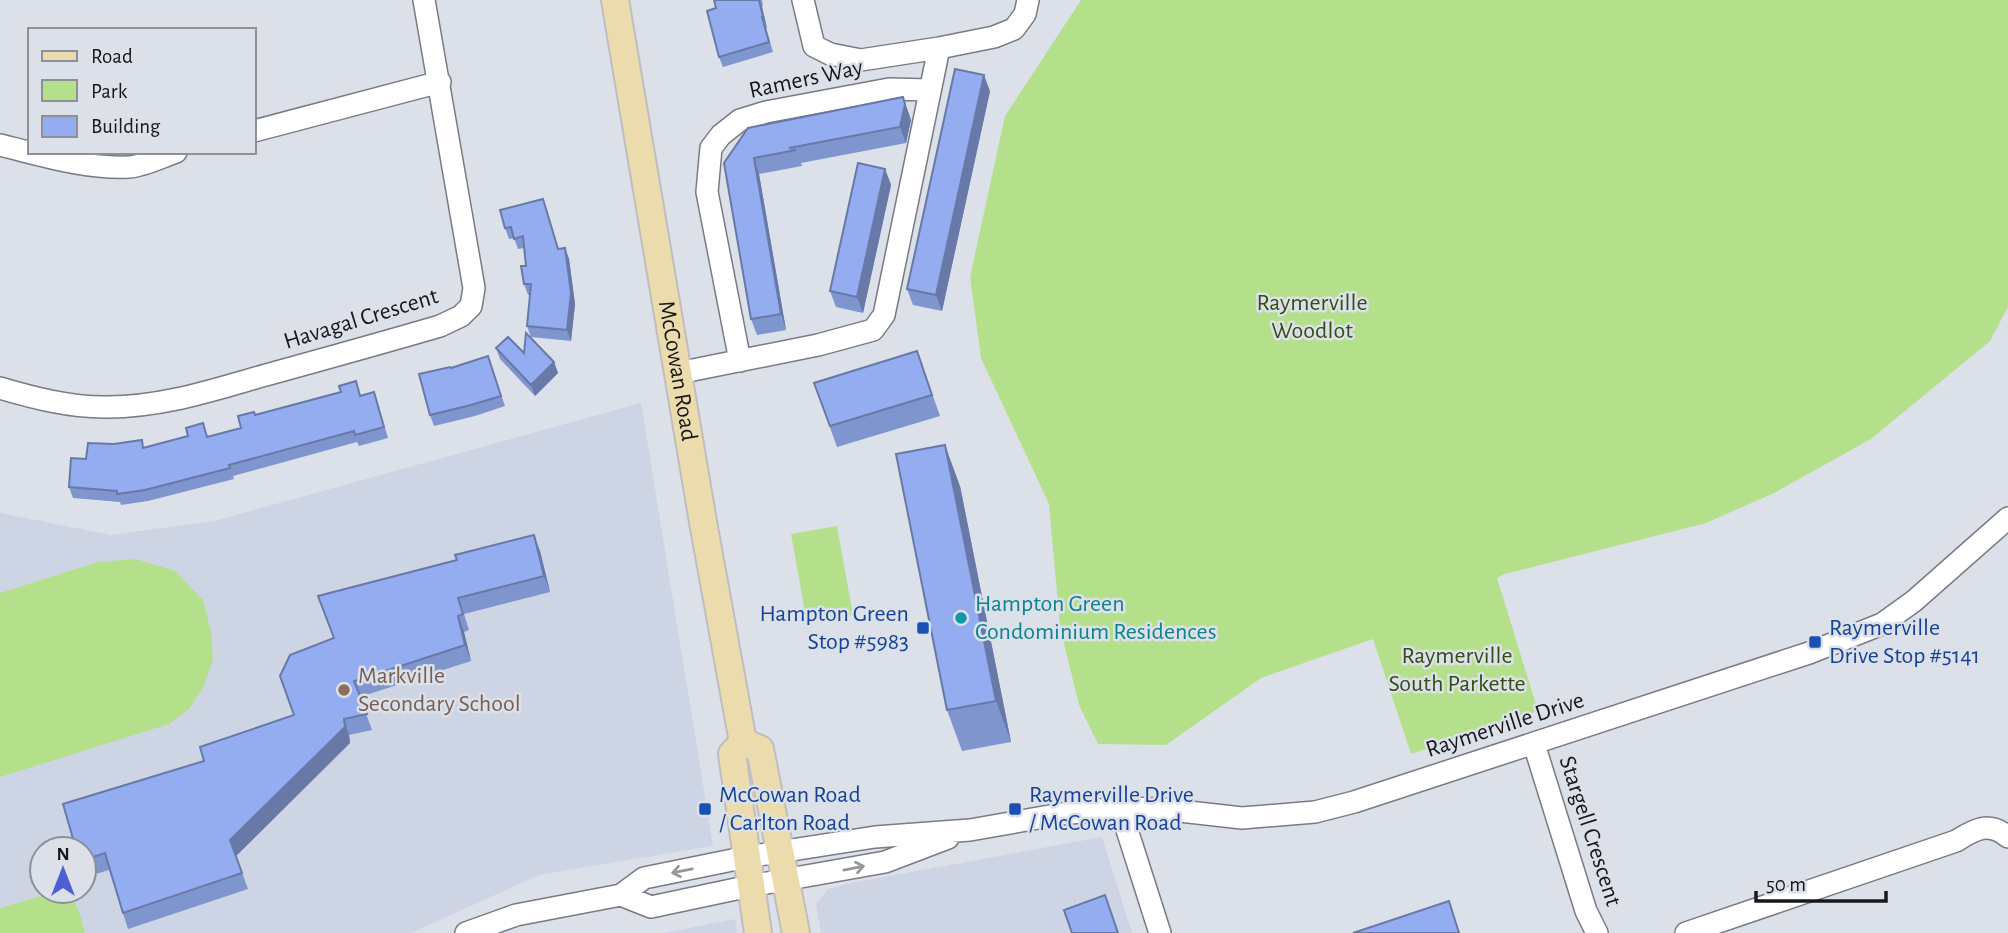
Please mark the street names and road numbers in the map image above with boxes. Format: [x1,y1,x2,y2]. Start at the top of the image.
street label: Ramers Way [747,55,865,103]
street label: Havagal Crescent [281,284,441,354]
street label: McCowan Road [654,299,701,443]
street label: Raymerville Drive [1423,688,1587,762]
street label: Stargell Crescent [1554,753,1626,909]

